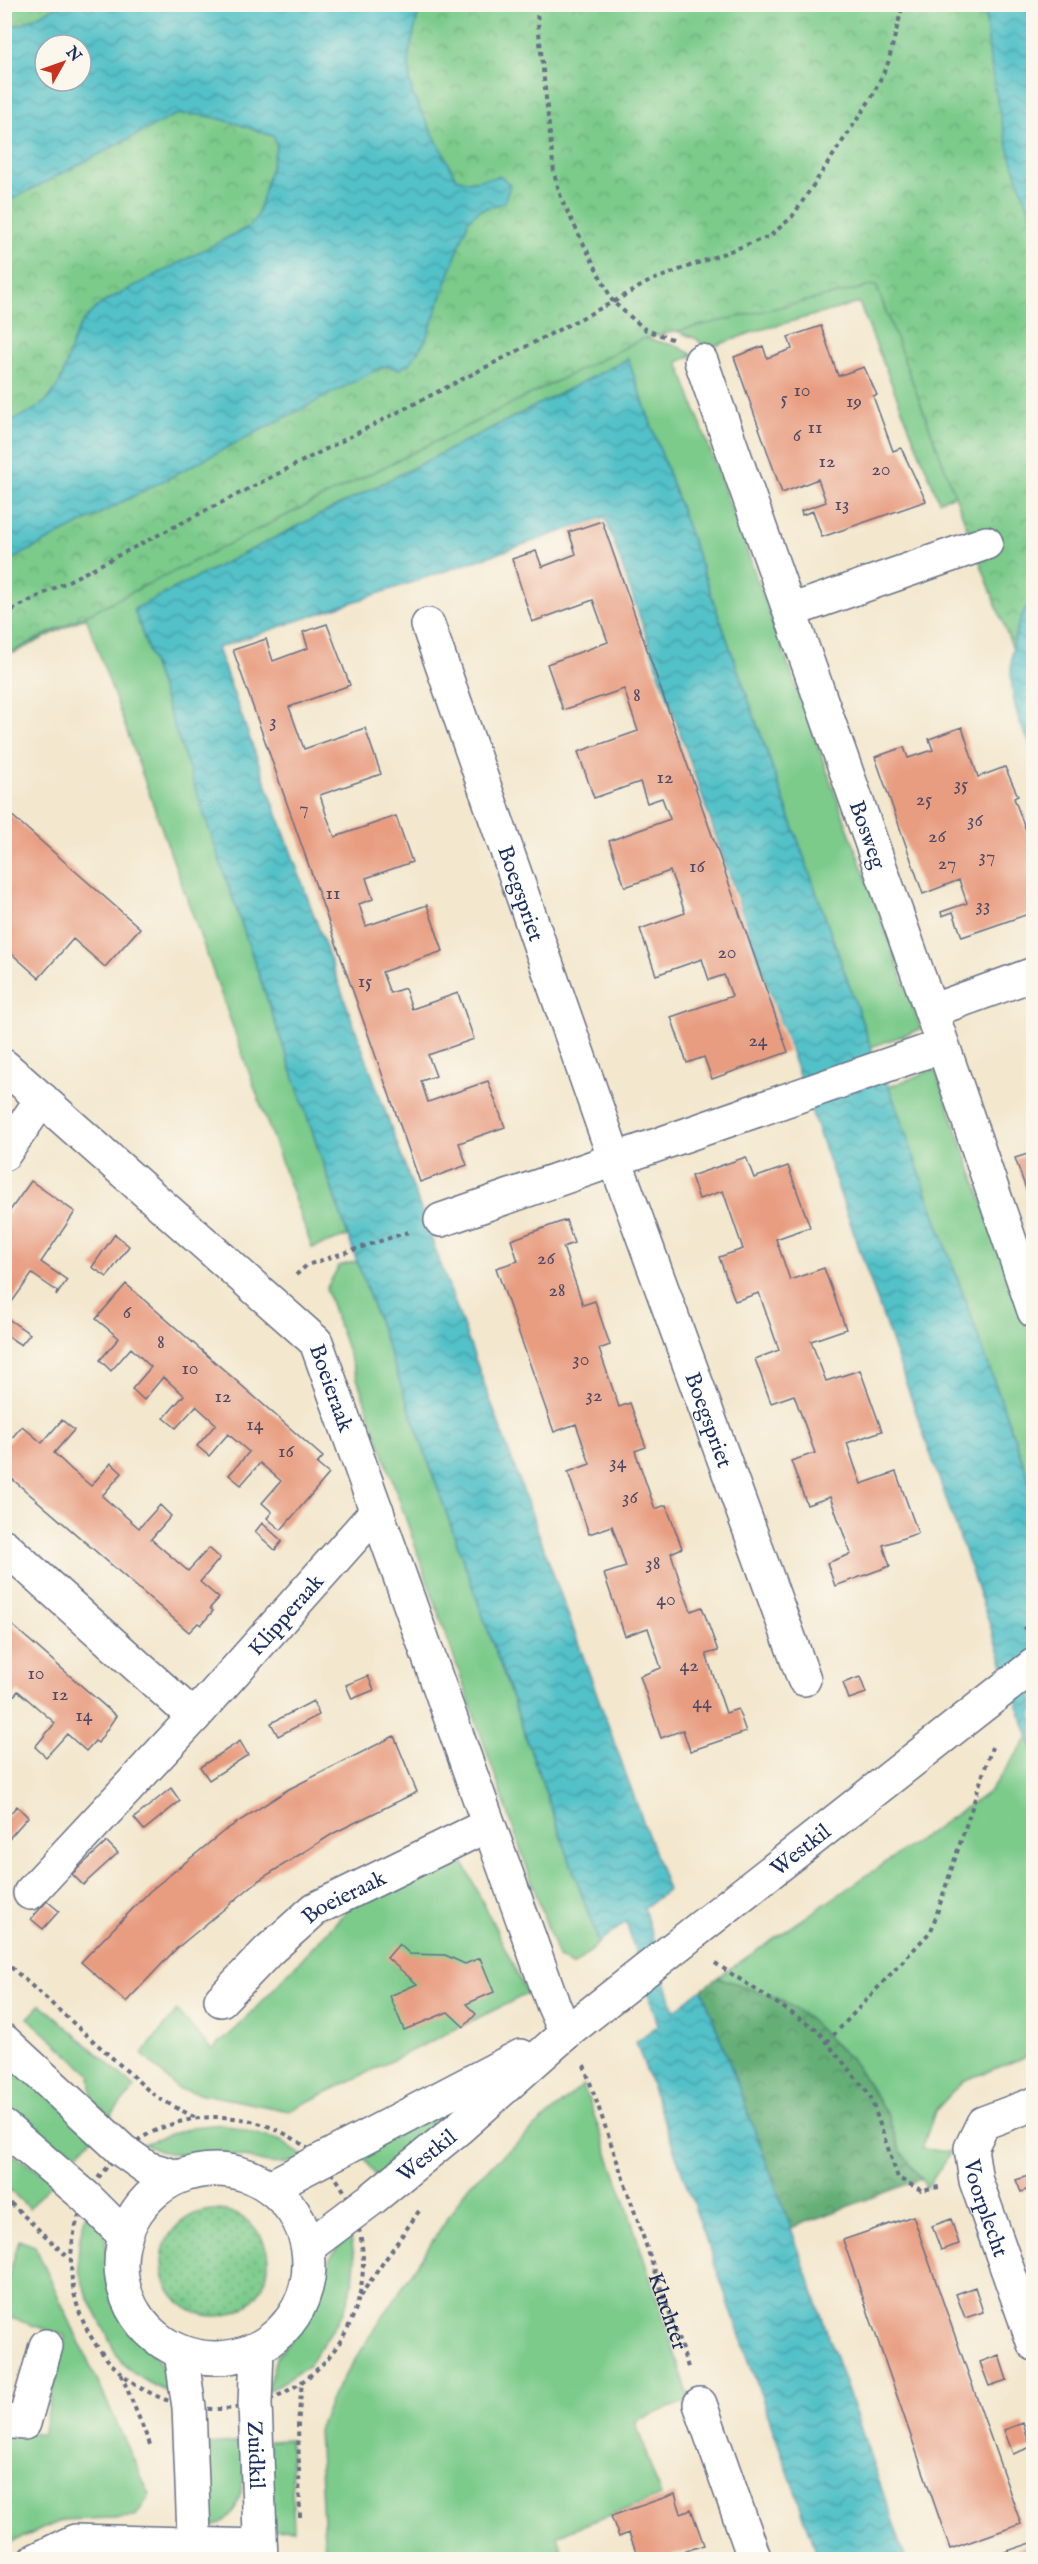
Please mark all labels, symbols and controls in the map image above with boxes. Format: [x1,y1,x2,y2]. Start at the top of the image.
north arrow [33,33,93,93]
text: N [60,42,85,66]
house number: 10 [793,378,811,403]
house number: 5 [780,386,788,411]
house number: 19 [846,389,862,414]
house number: 11 [808,415,822,440]
house number: 6 [793,423,802,448]
house number: 12 [819,449,835,474]
house number: 20 [871,457,891,482]
house number: 13 [835,492,849,517]
house number: 8 [633,683,641,708]
house number: 3 [269,709,277,734]
house number: 12 [657,765,673,790]
house number: 35 [954,772,968,797]
house number: 25 [916,787,932,812]
house number: 7 [299,796,309,821]
street label: Bosweg [842,797,892,874]
house number: 36 [967,808,984,833]
house number: 26 [928,824,946,849]
street label: Boegspriet [490,842,550,946]
house number: 37 [979,844,995,869]
house number: 27 [938,851,956,876]
house number: 16 [689,854,706,879]
house number: 11 [326,881,340,906]
house number: 33 [976,893,990,918]
house number: 20 [717,940,737,965]
house number: 15 [358,969,372,994]
house number: 24 [748,1028,768,1053]
house number: 26 [537,1246,555,1271]
house number: 28 [548,1278,566,1303]
house number: 6 [123,1300,132,1325]
house number: 8 [157,1330,165,1355]
street label: Boeieraak [302,1341,359,1436]
house number: 30 [572,1347,590,1372]
house number: 10 [181,1356,199,1381]
street label: Boegspriet [677,1369,738,1472]
house number: 32 [586,1383,602,1408]
house number: 12 [215,1384,231,1409]
house number: 14 [246,1412,264,1437]
house number: 16 [278,1439,295,1464]
house number: 34 [609,1450,627,1475]
house number: 36 [622,1485,639,1510]
house number: 38 [645,1551,661,1576]
street label: Klipperaak [243,1568,331,1663]
house number: 40 [656,1587,676,1612]
house number: 42 [679,1653,699,1678]
house number: 10 [27,1661,45,1686]
house number: 12 [52,1682,68,1707]
house number: 44 [692,1690,712,1715]
house number: 14 [75,1703,93,1728]
street label: Westkil [765,1818,837,1883]
street label: Boeieraak [296,1865,391,1931]
street label: Westkil [392,2124,463,2189]
street label: Voorplecht [957,2156,1014,2261]
street label: Kluchter [640,2269,693,2354]
street label: Zuidkil [240,2420,270,2490]

